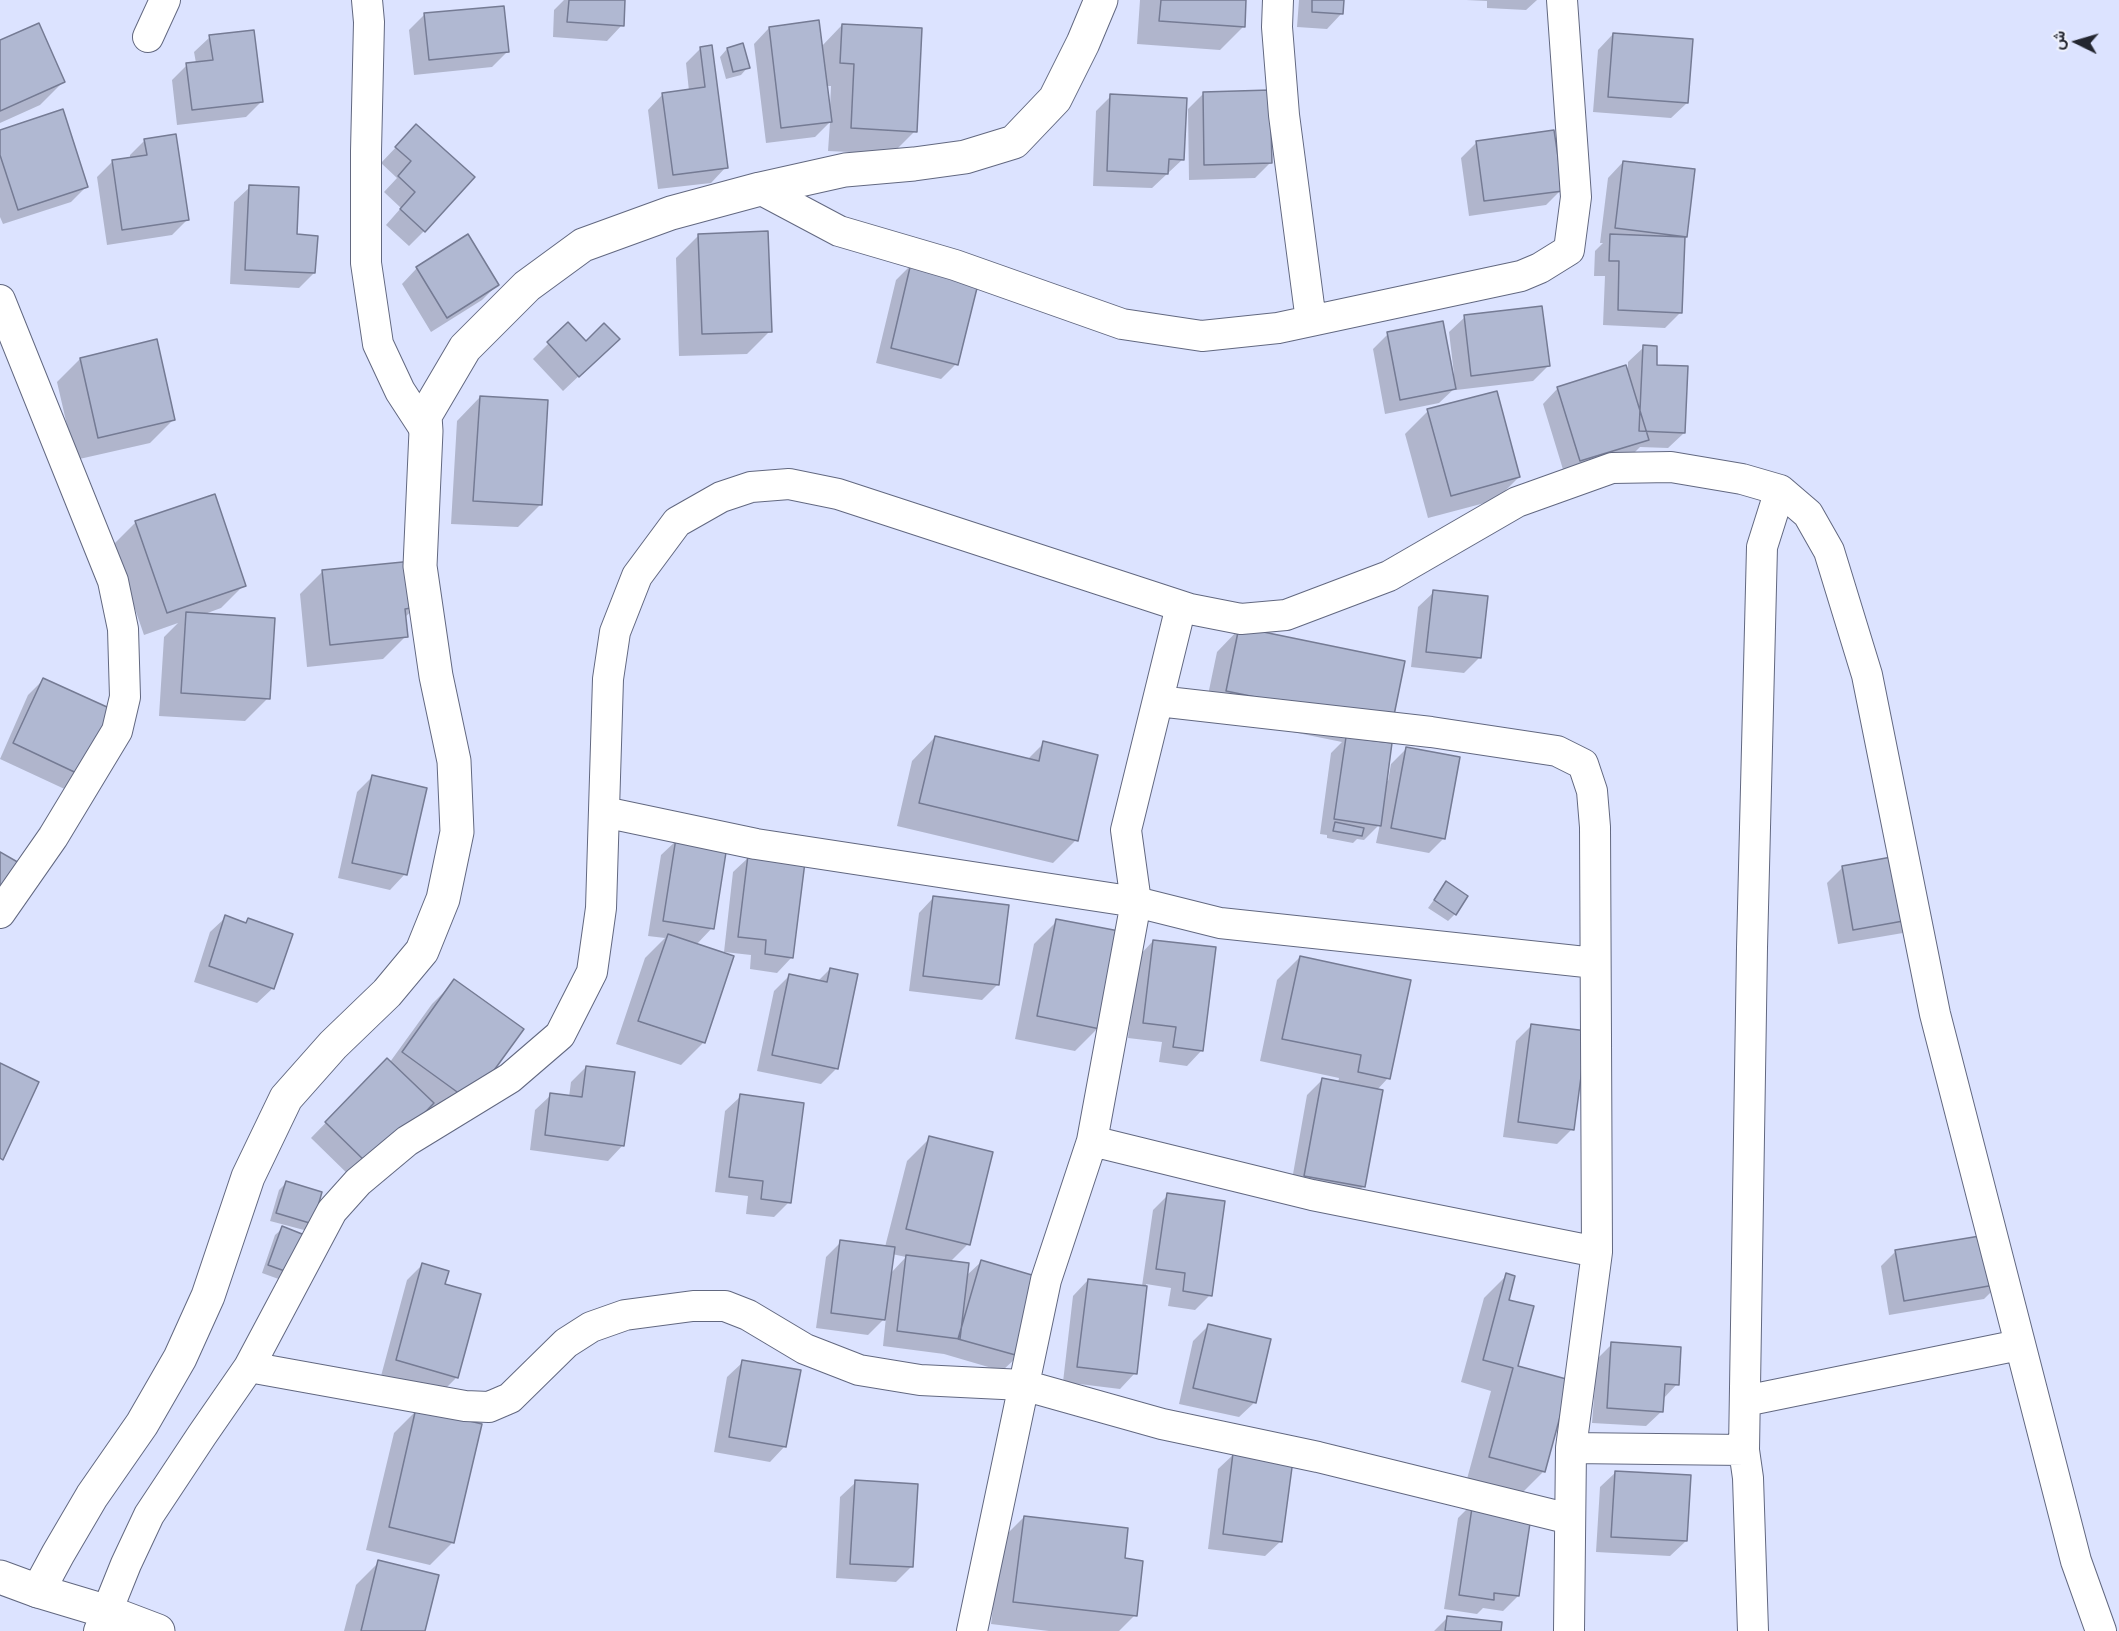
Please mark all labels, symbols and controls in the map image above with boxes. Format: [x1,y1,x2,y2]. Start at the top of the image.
north arrow [2047,12,2107,72]
text: ش [2048,30,2069,51]

